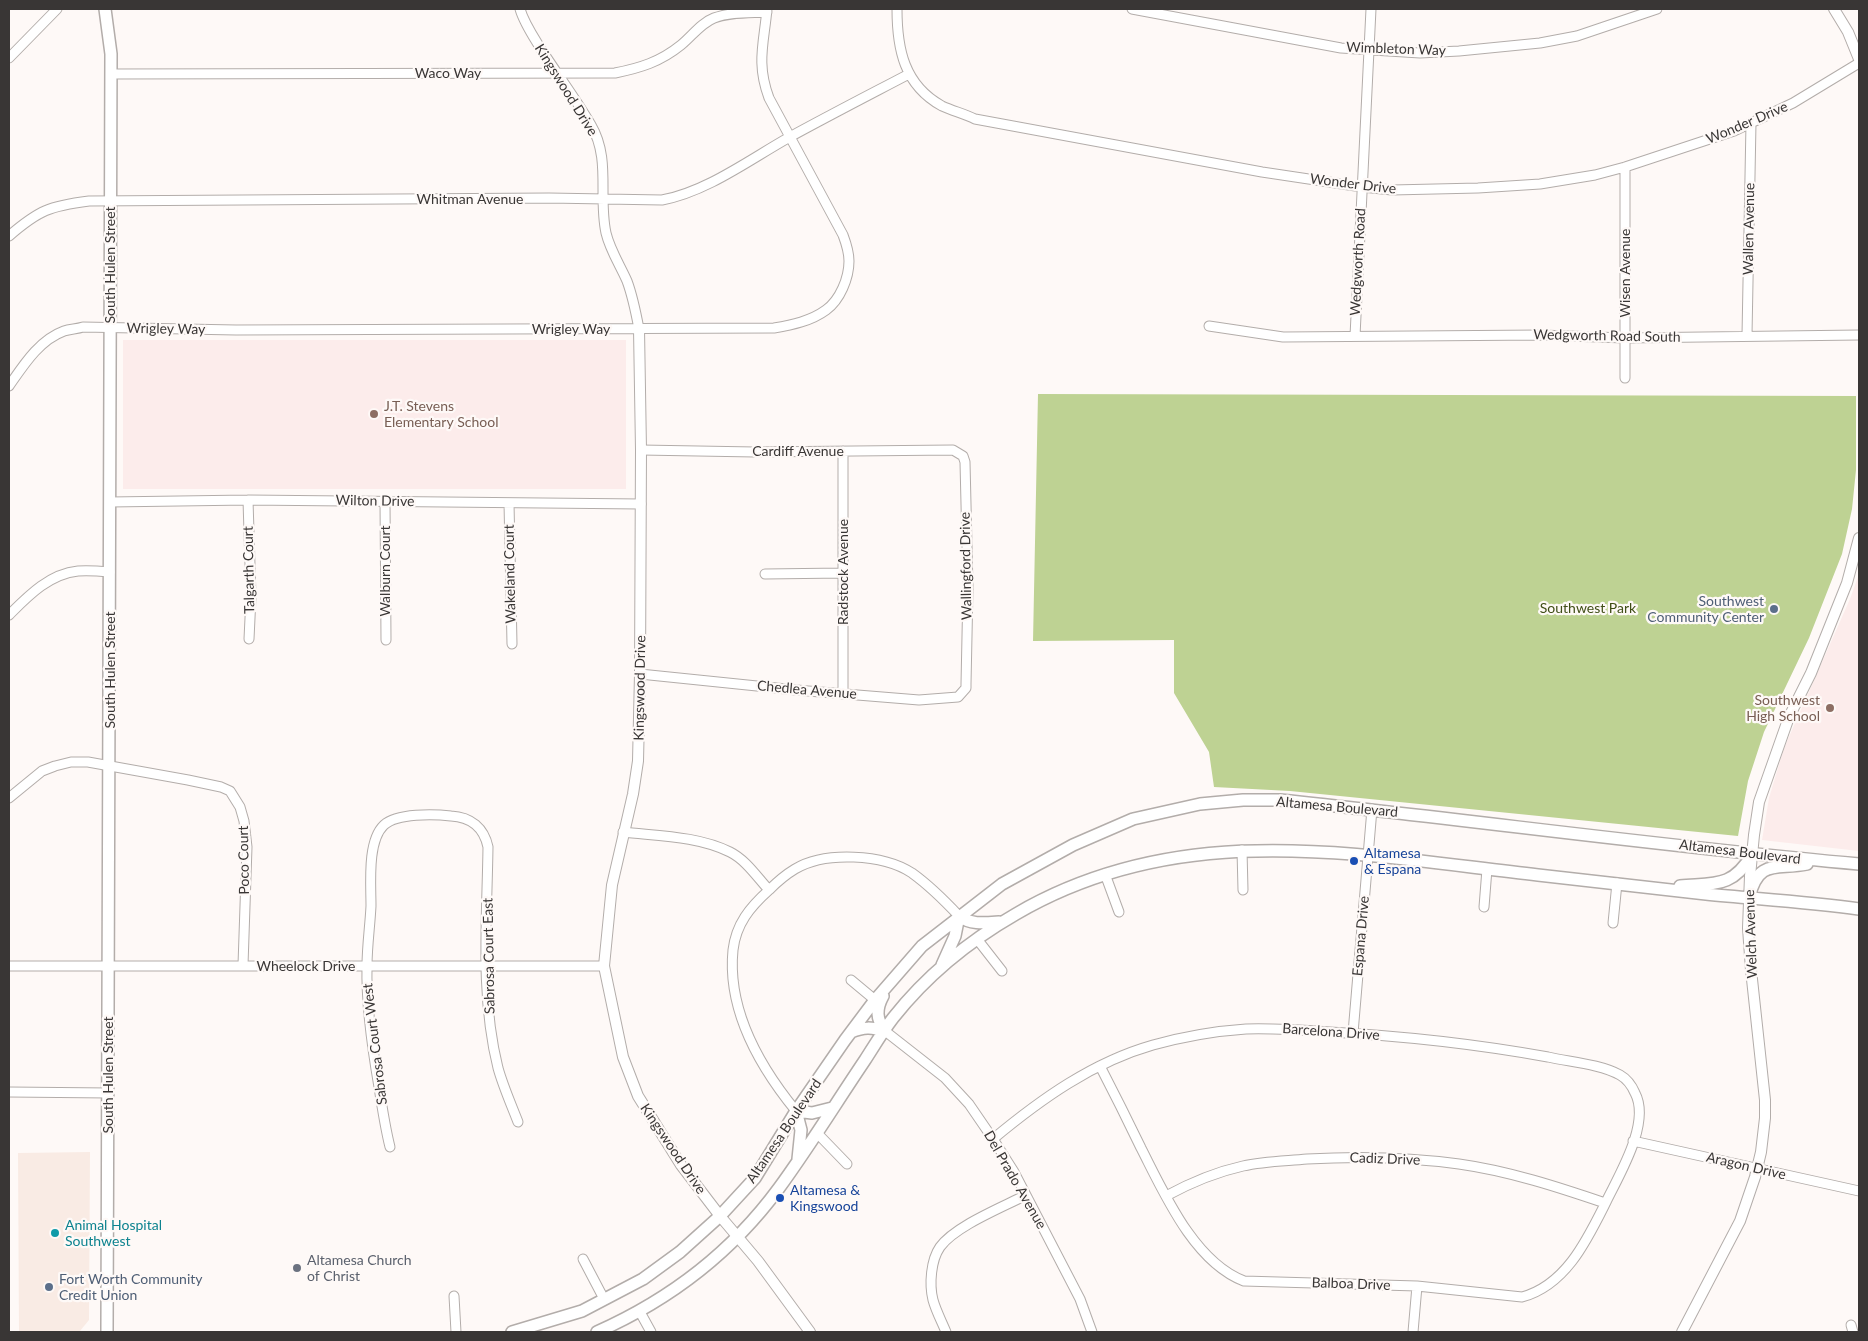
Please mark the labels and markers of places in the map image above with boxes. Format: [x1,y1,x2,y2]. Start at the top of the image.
place label: J.T. Stevens Elementary School [384,398,498,431]
marker: J.T. Stevens Elementary School [368,408,380,420]
place label: Southwest Community Center [1647,593,1764,626]
marker: Southwest Community Center [1768,603,1780,615]
place label: Southwest High School [1746,692,1820,724]
marker: Southwest High School [1824,702,1836,714]
place label: Altamesa & Espana [1364,845,1421,878]
marker: Altamesa & Espana [1348,855,1360,867]
place label: Altamesa & Kingswood [790,1182,860,1214]
marker: Altamesa & Kingswood [774,1192,786,1204]
place label: Animal Hospital Southwest [65,1217,162,1250]
marker: Animal Hospital Southwest [49,1227,61,1239]
place label: Altamesa Church of Christ [307,1252,412,1284]
marker: Altamesa Church of Christ [291,1262,303,1274]
place label: Fort Worth Community Credit Union [59,1271,202,1304]
marker: Fort Worth Community Credit Union [43,1281,55,1293]

